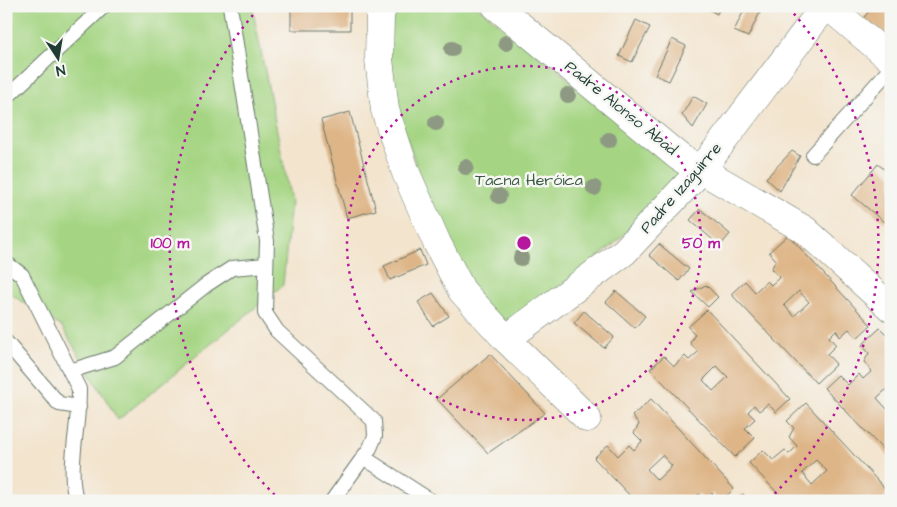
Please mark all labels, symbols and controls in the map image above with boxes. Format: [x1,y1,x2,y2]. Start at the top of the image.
north arrow [32,32,82,82]
street label: Padre Alonso Abad [560,56,682,160]
text: N [54,59,67,80]
street label: Padre Izaguirre [635,137,728,239]
park label: Tacna Heróica [475,169,583,191]
text: 100 m [151,233,190,254]
text: 50 m [682,233,720,254]
centre of rings [515,234,533,252]

